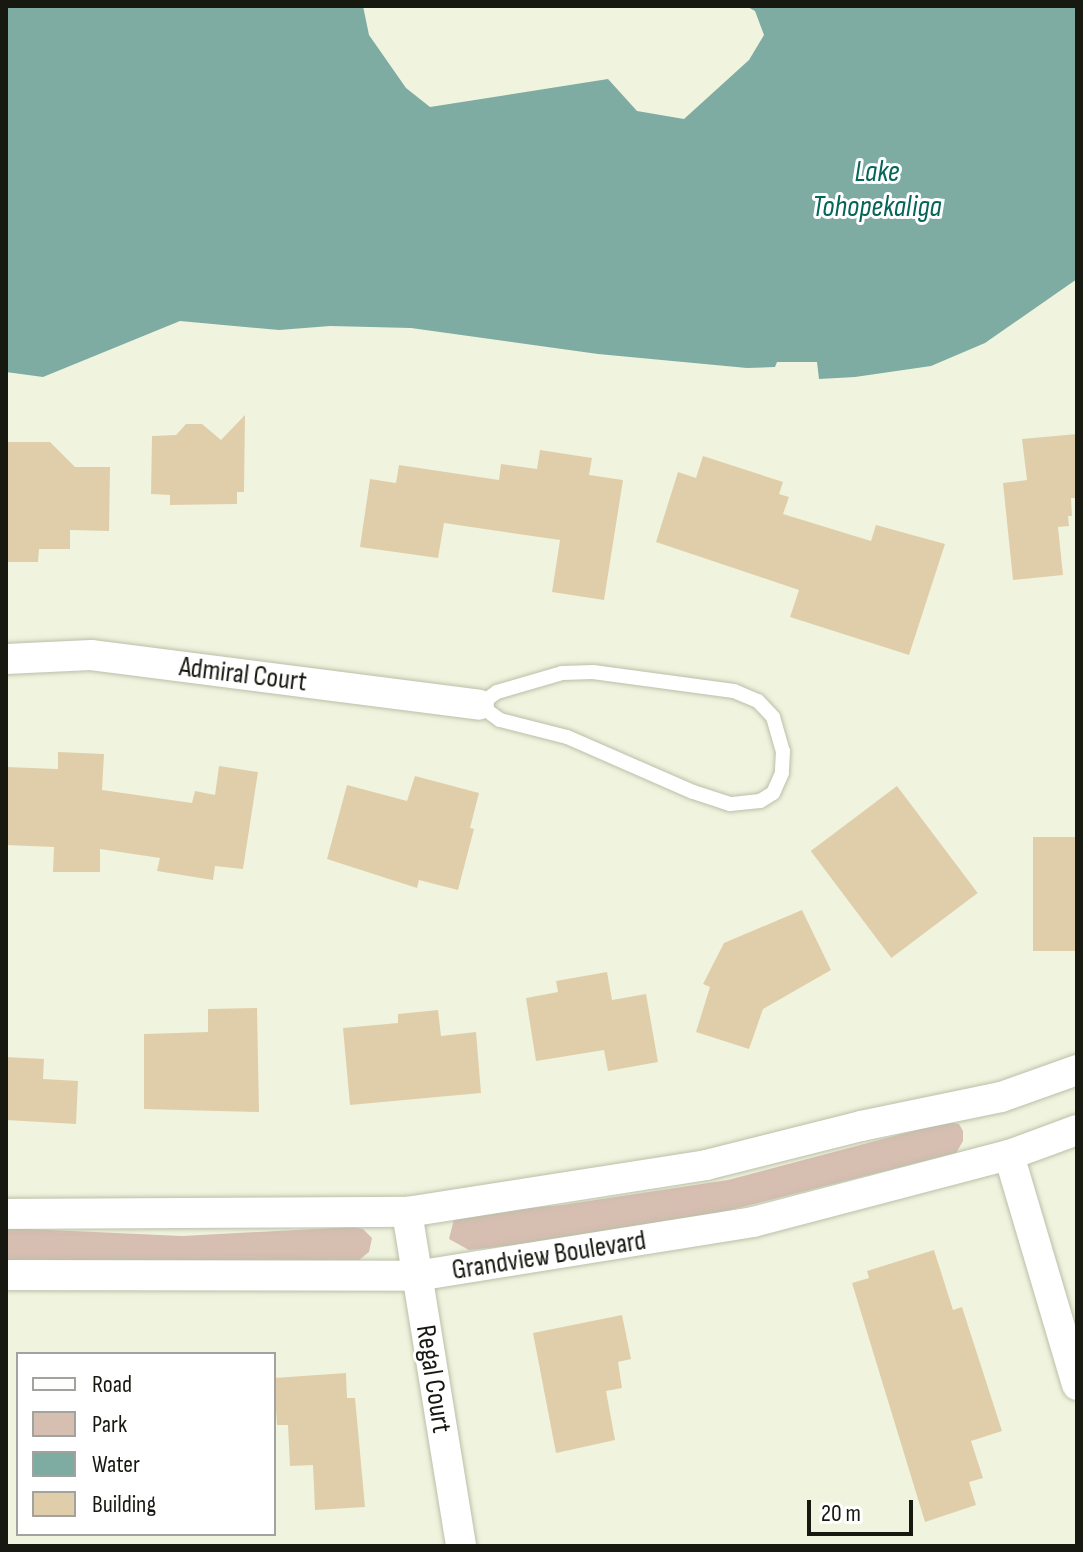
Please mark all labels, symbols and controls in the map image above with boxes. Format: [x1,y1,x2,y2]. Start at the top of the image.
water label: Lake Tohopekaliga [812,154,942,224]
street label: Admiral Court [177,651,309,699]
street label: Grandview Boulevard [450,1224,648,1288]
street label: Regal Court [408,1323,458,1435]
legend [16,1352,276,1536]
text: Road [92,1370,132,1399]
text: Park [92,1410,127,1439]
text: Water [92,1450,140,1479]
scale bar [811,1484,917,1534]
text: Building [92,1490,156,1519]
text: 20 m [821,1499,861,1528]

